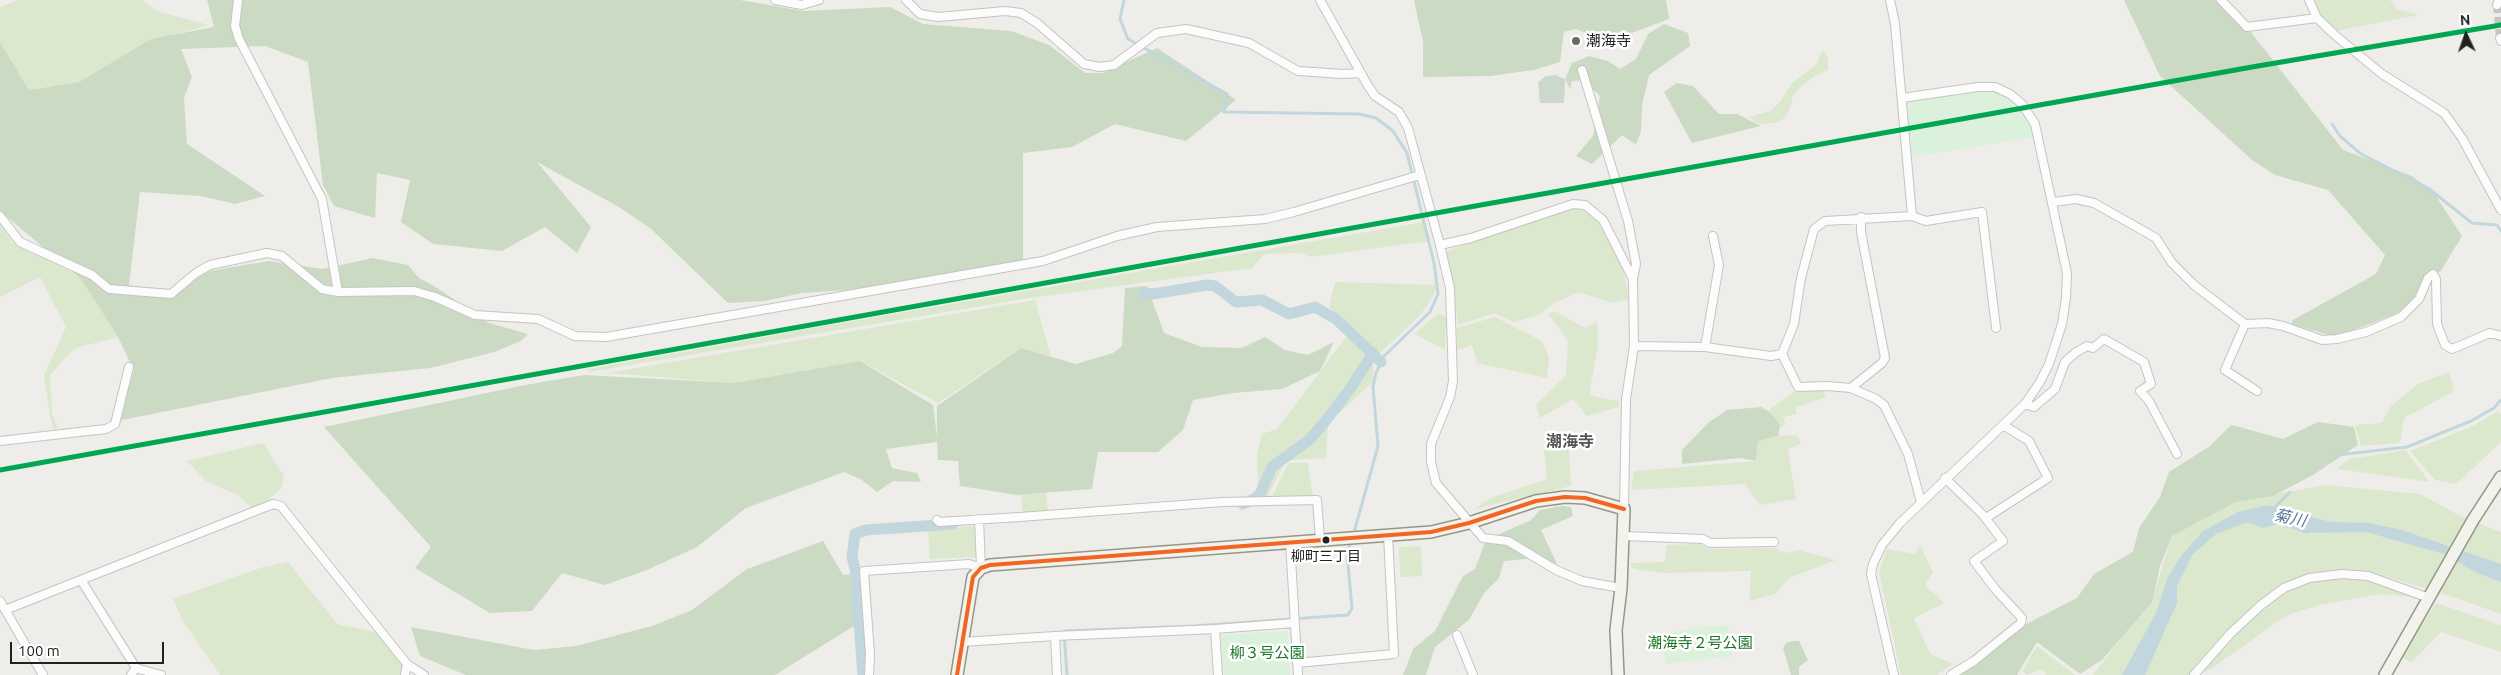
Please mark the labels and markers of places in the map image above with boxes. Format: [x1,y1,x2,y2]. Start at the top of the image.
place label: 潮海寺 [1586,32,1631,50]
marker: 潮海寺 [1570,35,1582,47]
marker: 柳町三丁目 [1321,535,1331,545]
place label: 柳町三丁目 [1291,548,1361,564]

